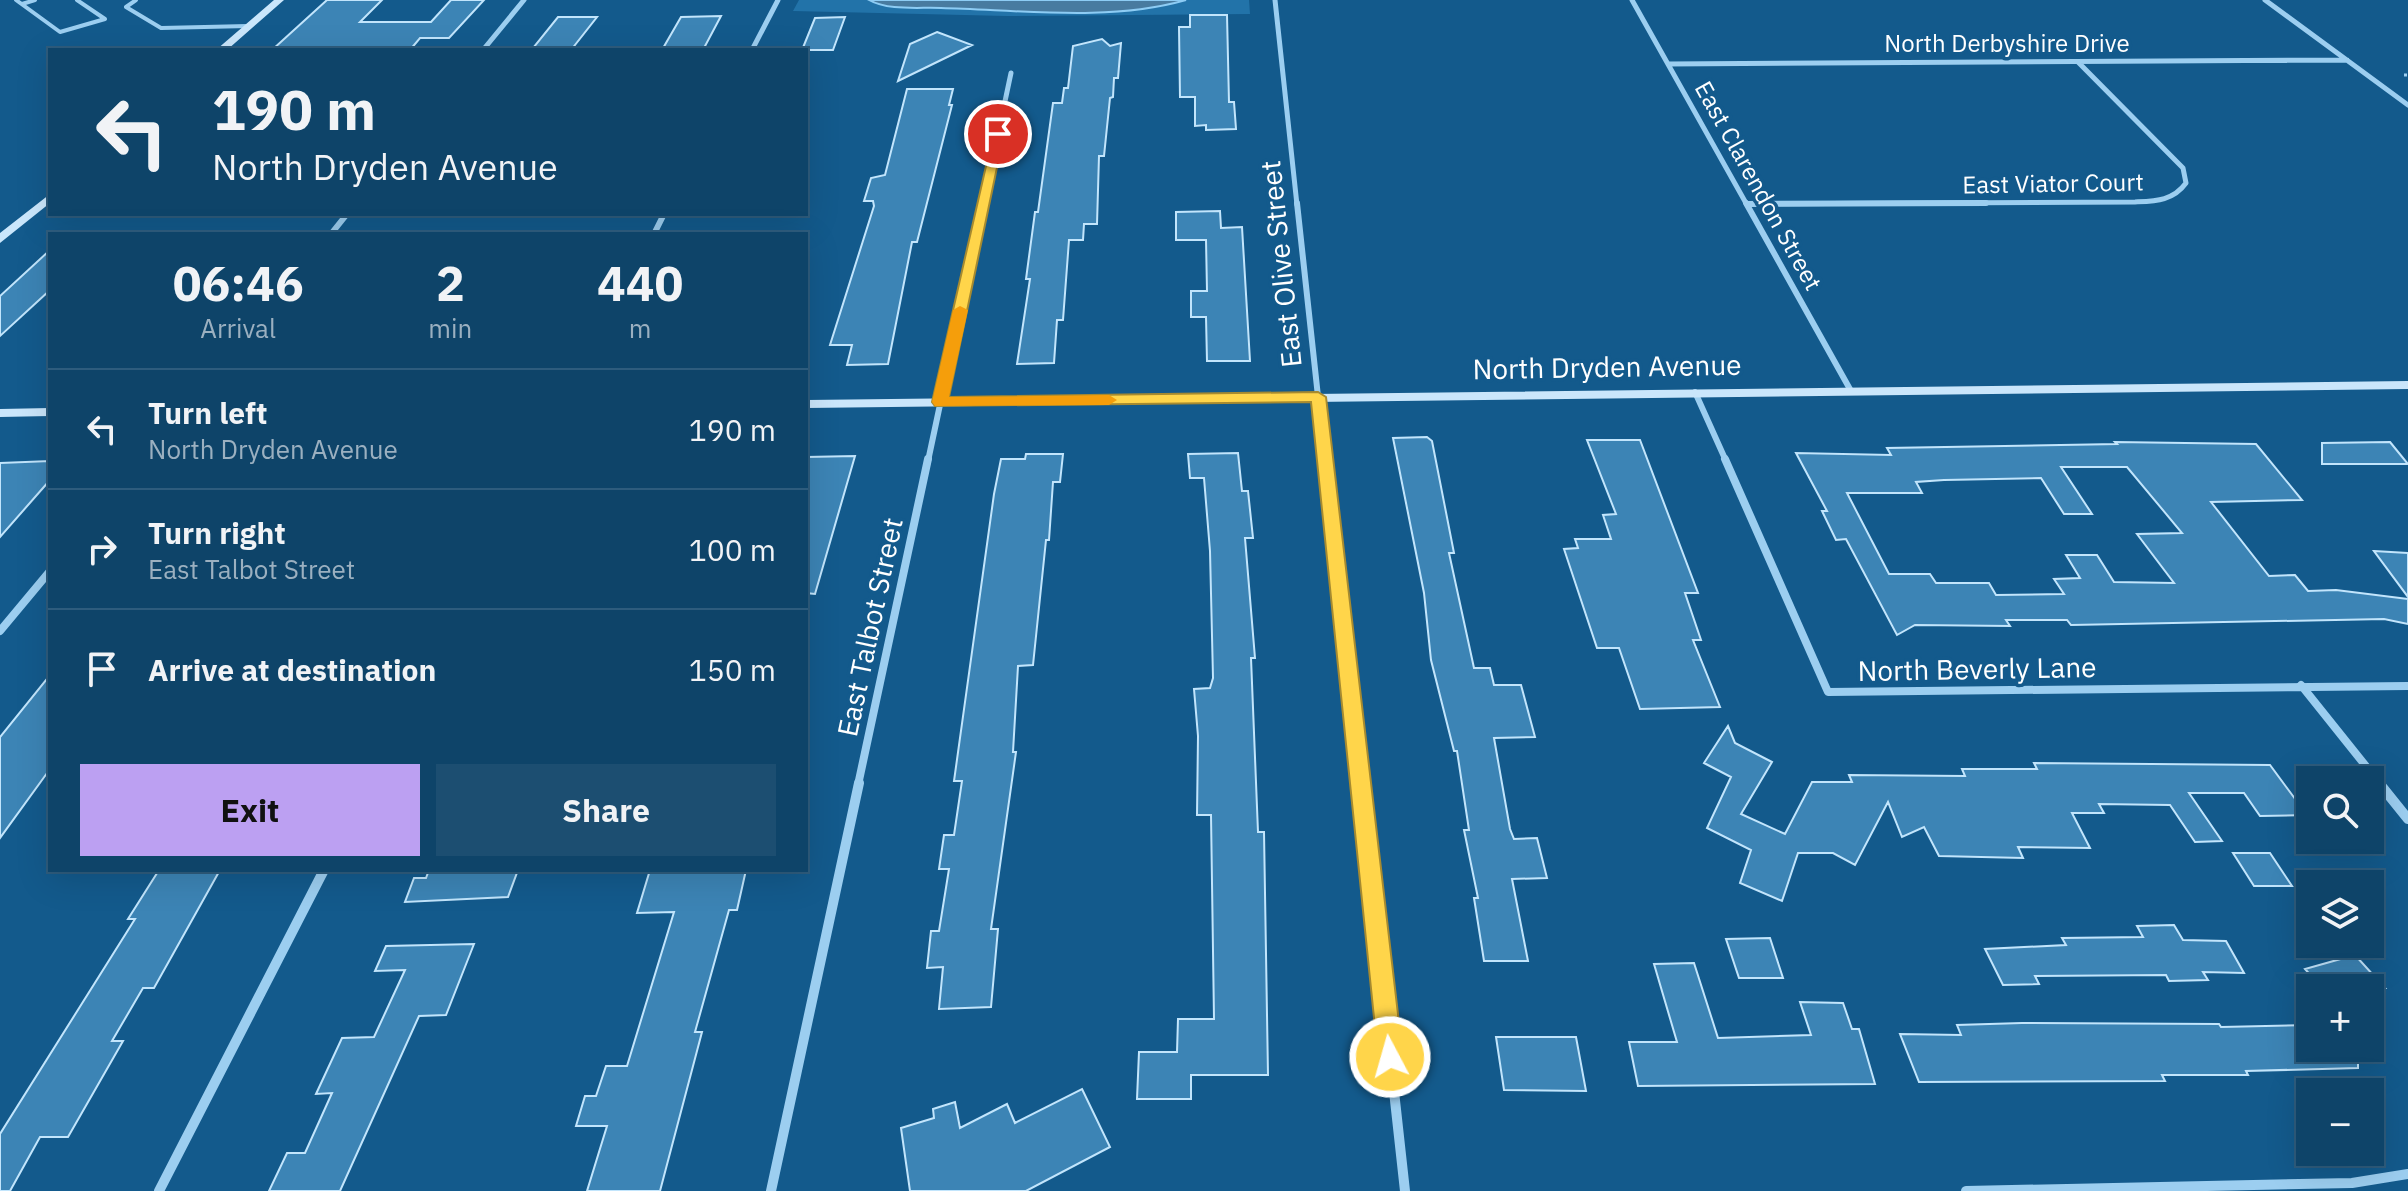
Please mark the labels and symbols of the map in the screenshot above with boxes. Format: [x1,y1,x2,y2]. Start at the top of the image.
street label: North Derbyshire Drive [1884,27,2130,59]
street label: East Clarendon Street [1688,75,1830,296]
pin [964,100,1032,168]
street label: East Olive Street [1251,159,1310,369]
street label: East Viator Court [1962,165,2144,201]
street label: North Dryden Avenue [1472,346,1742,387]
street label: East Talbot Street [828,514,911,740]
street label: North Beverly Lane [1857,648,2097,689]
position arrow [1348,1015,1432,1099]

